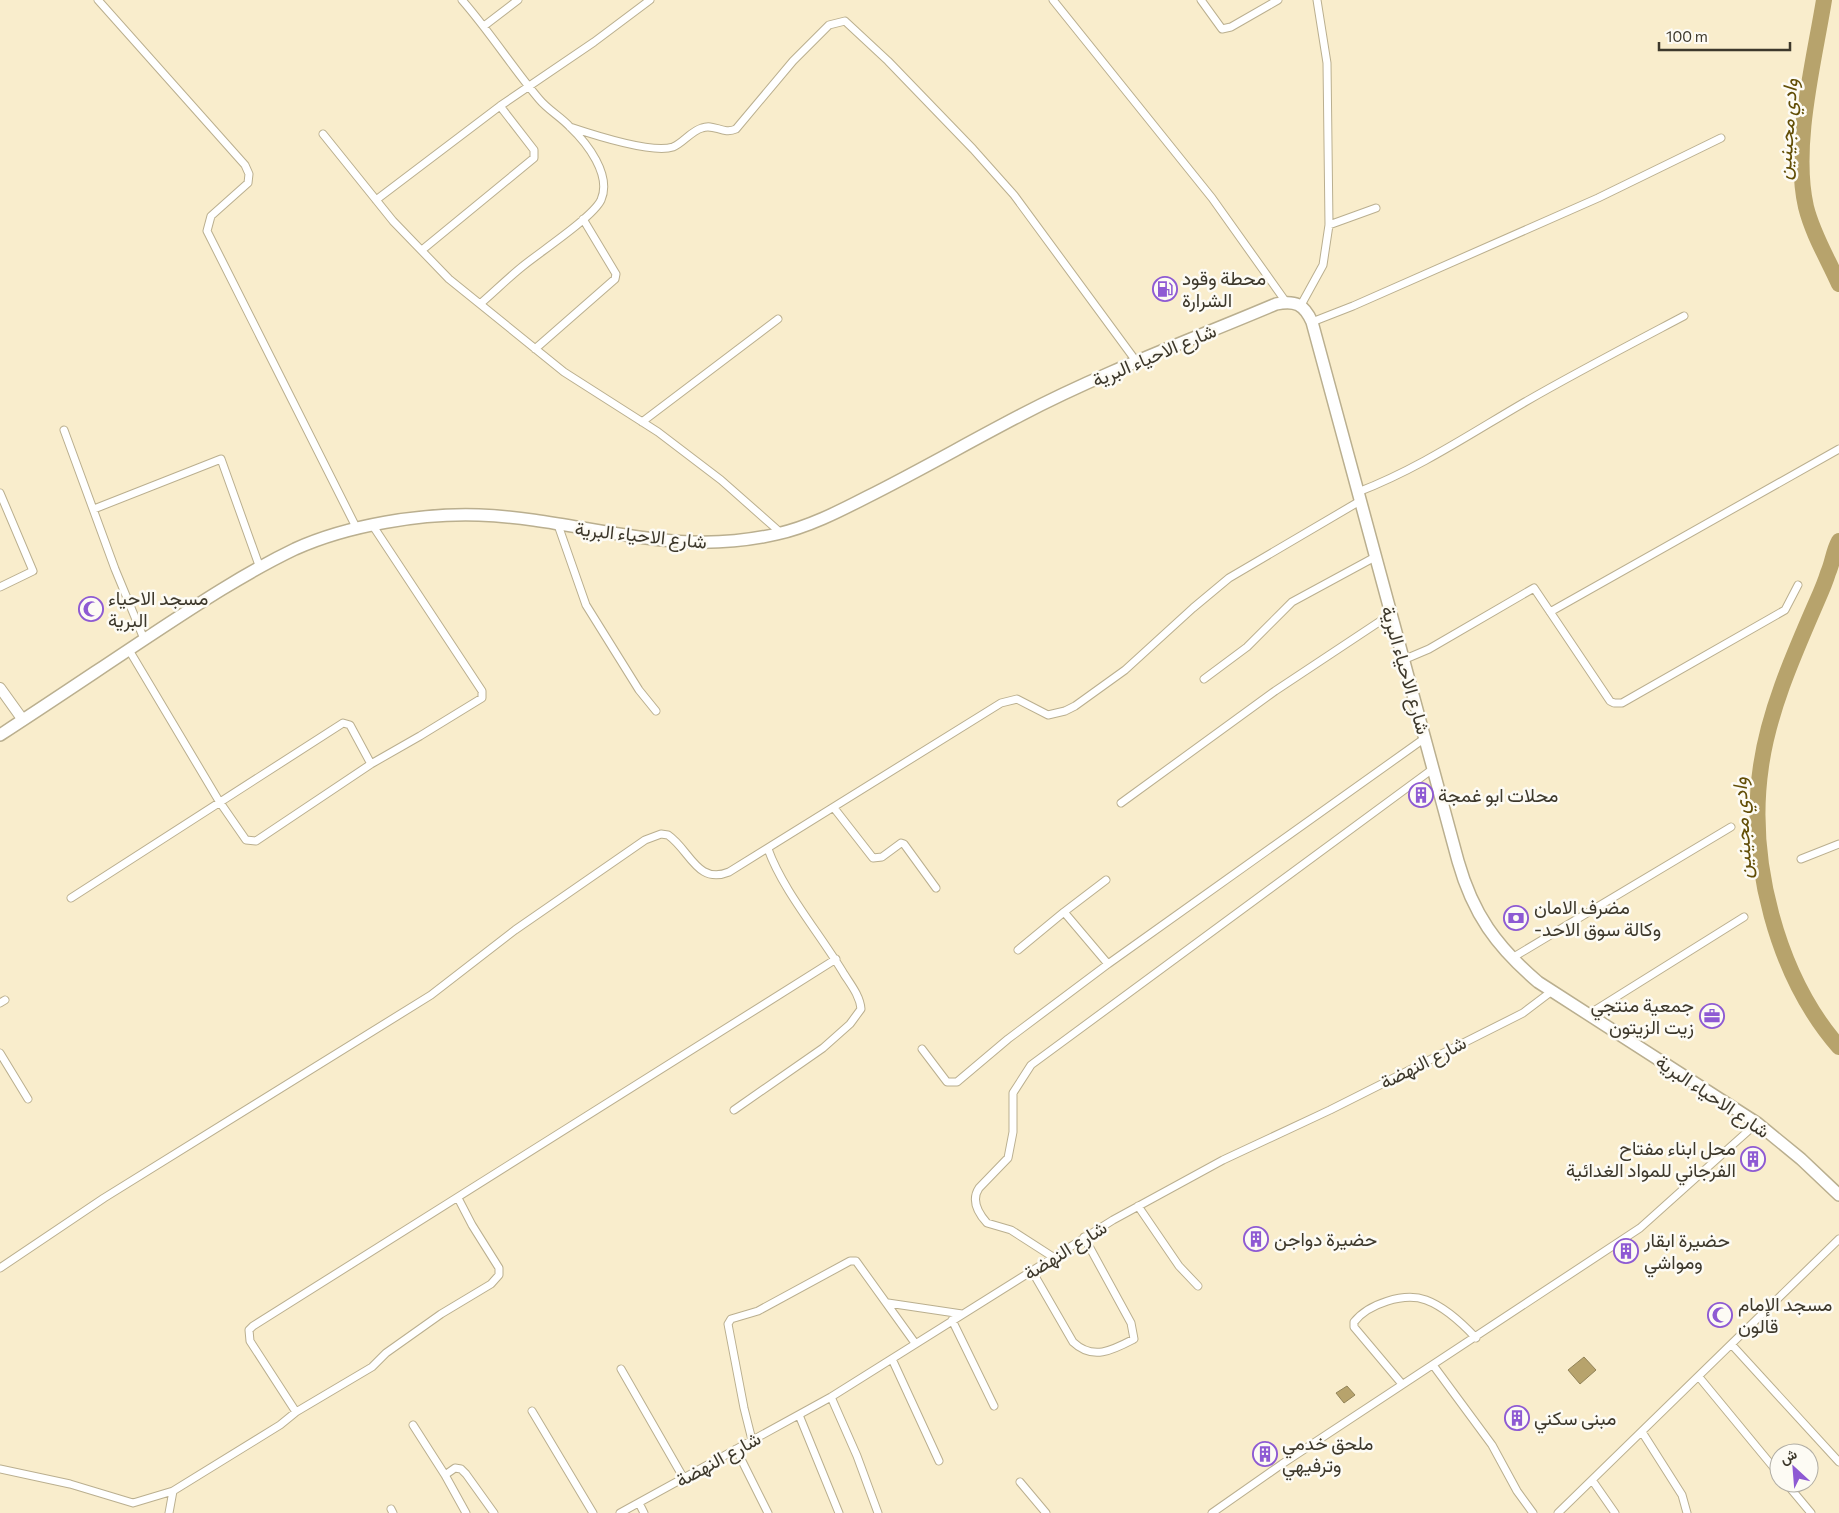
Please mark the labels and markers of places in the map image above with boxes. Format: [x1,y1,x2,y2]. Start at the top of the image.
place label: محطة وقود الشرارة [1182,266,1266,312]
fuel station icon: محطة وقود الشرارة [1152,276,1178,302]
place label: مسجد الاحياء البرية [108,586,208,632]
mosque icon: مسجد الاحياء البرية [78,596,104,622]
building icon: محلات ابو غمجة [1408,782,1434,808]
place label: محلات ابو غمجة [1438,783,1559,807]
place label: مضرف الامان -وكالة سوق الاحد [1534,895,1661,941]
bank icon: مضرف الامان -وكالة سوق الاحد [1503,905,1529,931]
place label: جمعية منتجي زيت الزيتون [1591,993,1694,1039]
office icon: جمعية منتجي زيت الزيتون [1699,1003,1725,1029]
place label: محل ابناء مفتاح الفرجاني للمواد الغدائية [1566,1136,1736,1186]
building icon: محل ابناء مفتاح الفرجاني للمواد الغدائية [1740,1146,1766,1172]
building icon: حضيرة دواجن [1243,1226,1269,1252]
place label: حضيرة دواجن [1274,1227,1377,1251]
place label: حضيرة ابقار ومواشي [1643,1228,1730,1278]
building icon: حضيرة ابقار ومواشي [1613,1238,1639,1264]
place label: مسجد الإمام قالون [1738,1292,1832,1338]
mosque icon: مسجد الإمام قالون [1707,1302,1733,1328]
building icon: مبنى سكني [1504,1405,1530,1431]
place label: مبنى سكني [1534,1406,1617,1434]
place label: ملحق خدمي وترفيهي [1282,1431,1374,1481]
building icon: ملحق خدمي وترفيهي [1252,1441,1278,1467]

